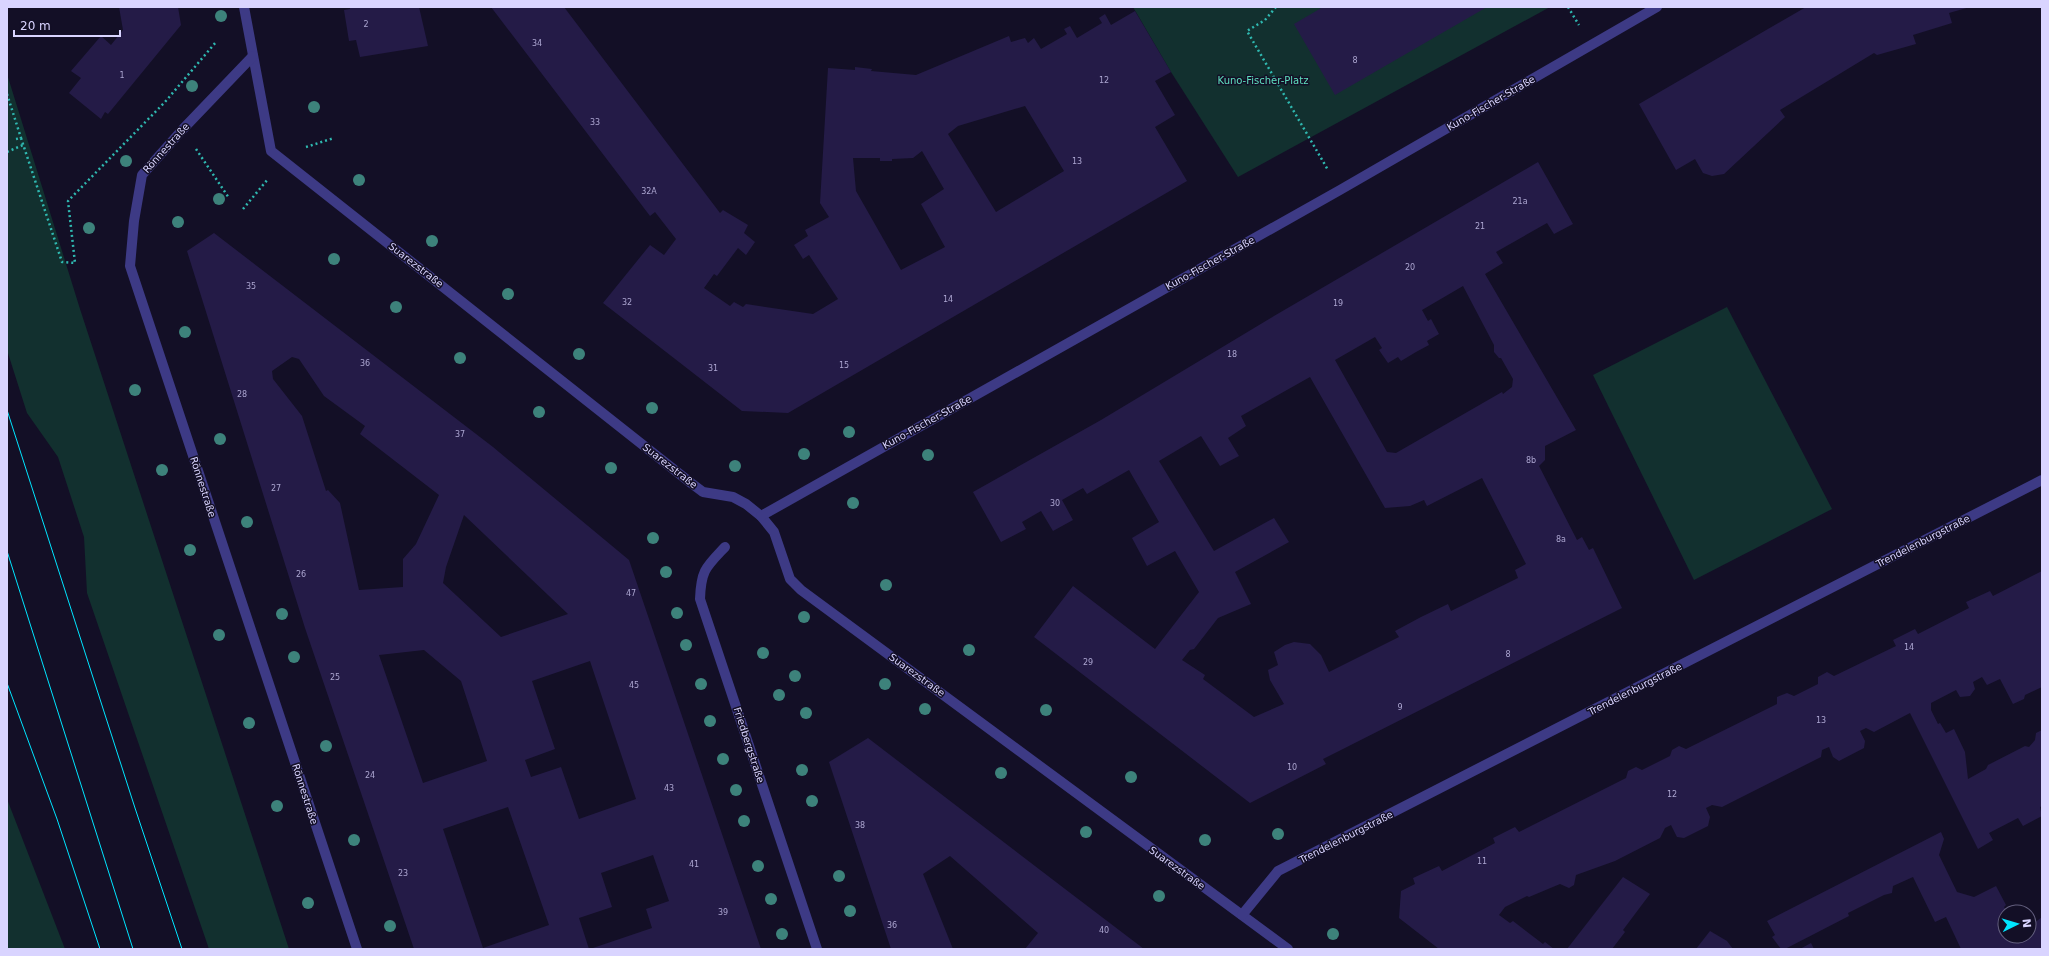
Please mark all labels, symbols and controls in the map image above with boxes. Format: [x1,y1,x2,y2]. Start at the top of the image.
scale bar [14,12,120,38]
text: 20 m [20,19,51,33]
house number: 2 [363,20,369,29]
house number: 34 [532,39,542,48]
house number: 8 [1352,56,1358,65]
house number: 1 [119,71,125,80]
street label: Kuno-Fischer-Straße [1445,73,1537,133]
park label: Kuno-Fischer-Platz [1218,75,1308,86]
house number: 12 [1099,76,1109,85]
house number: 33 [590,118,600,127]
street label: Rönnestraße [141,121,191,175]
house number: 13 [1072,157,1082,166]
house number: 32A [641,187,657,196]
house number: 21a [1512,197,1528,206]
house number: 21 [1475,222,1485,231]
street label: Kuno-Fischer-Straße [1164,234,1256,292]
street label: Suarezstraße [387,240,445,290]
house number: 20 [1405,263,1415,272]
house number: 35 [246,282,256,291]
house number: 14 [943,295,953,304]
house number: 32 [622,298,632,307]
house number: 19 [1333,299,1343,308]
house number: 18 [1227,350,1237,359]
house number: 36 [360,359,370,368]
house number: 15 [839,361,849,370]
house number: 31 [708,364,718,373]
house number: 28 [237,390,247,399]
street label: Kuno-Fischer-Straße [881,393,973,451]
house number: 37 [455,430,465,439]
street label: Suarezstraße [641,441,699,491]
street label: Rönnestraße [188,455,218,519]
house number: 8b [1526,456,1536,465]
house number: 27 [271,484,281,493]
house number: 30 [1050,499,1060,508]
street label: Trendelenburgstraße [1873,513,1972,570]
house number: 8a [1556,535,1566,544]
house number: 26 [296,570,306,579]
house number: 47 [626,589,636,598]
house number: 14 [1904,643,1914,652]
house number: 8 [1505,650,1511,659]
street label: Suarezstraße [887,651,947,699]
house number: 29 [1083,658,1093,667]
street label: Trendelenburgstraße [1585,661,1684,718]
house number: 25 [330,673,340,682]
house number: 45 [629,681,639,690]
house number: 9 [1397,703,1403,712]
street label: Friedbergstraße [732,706,766,784]
house number: 13 [1816,716,1826,725]
street label: Rönnestraße [290,762,320,826]
house number: 10 [1287,763,1297,772]
house number: 24 [365,771,375,780]
house number: 43 [664,784,674,793]
house number: 12 [1667,790,1677,799]
street label: Trendelenburgstraße [1296,809,1395,866]
house number: 38 [855,821,865,830]
street label: Suarezstraße [1147,844,1207,892]
house number: 11 [1477,857,1487,866]
house number: 41 [689,860,699,869]
house number: 23 [398,869,408,878]
north arrow [1997,904,2037,944]
house number: 39 [718,908,728,917]
text: N [2020,918,2033,928]
house number: 36 [887,921,897,930]
house number: 40 [1099,926,1109,935]

